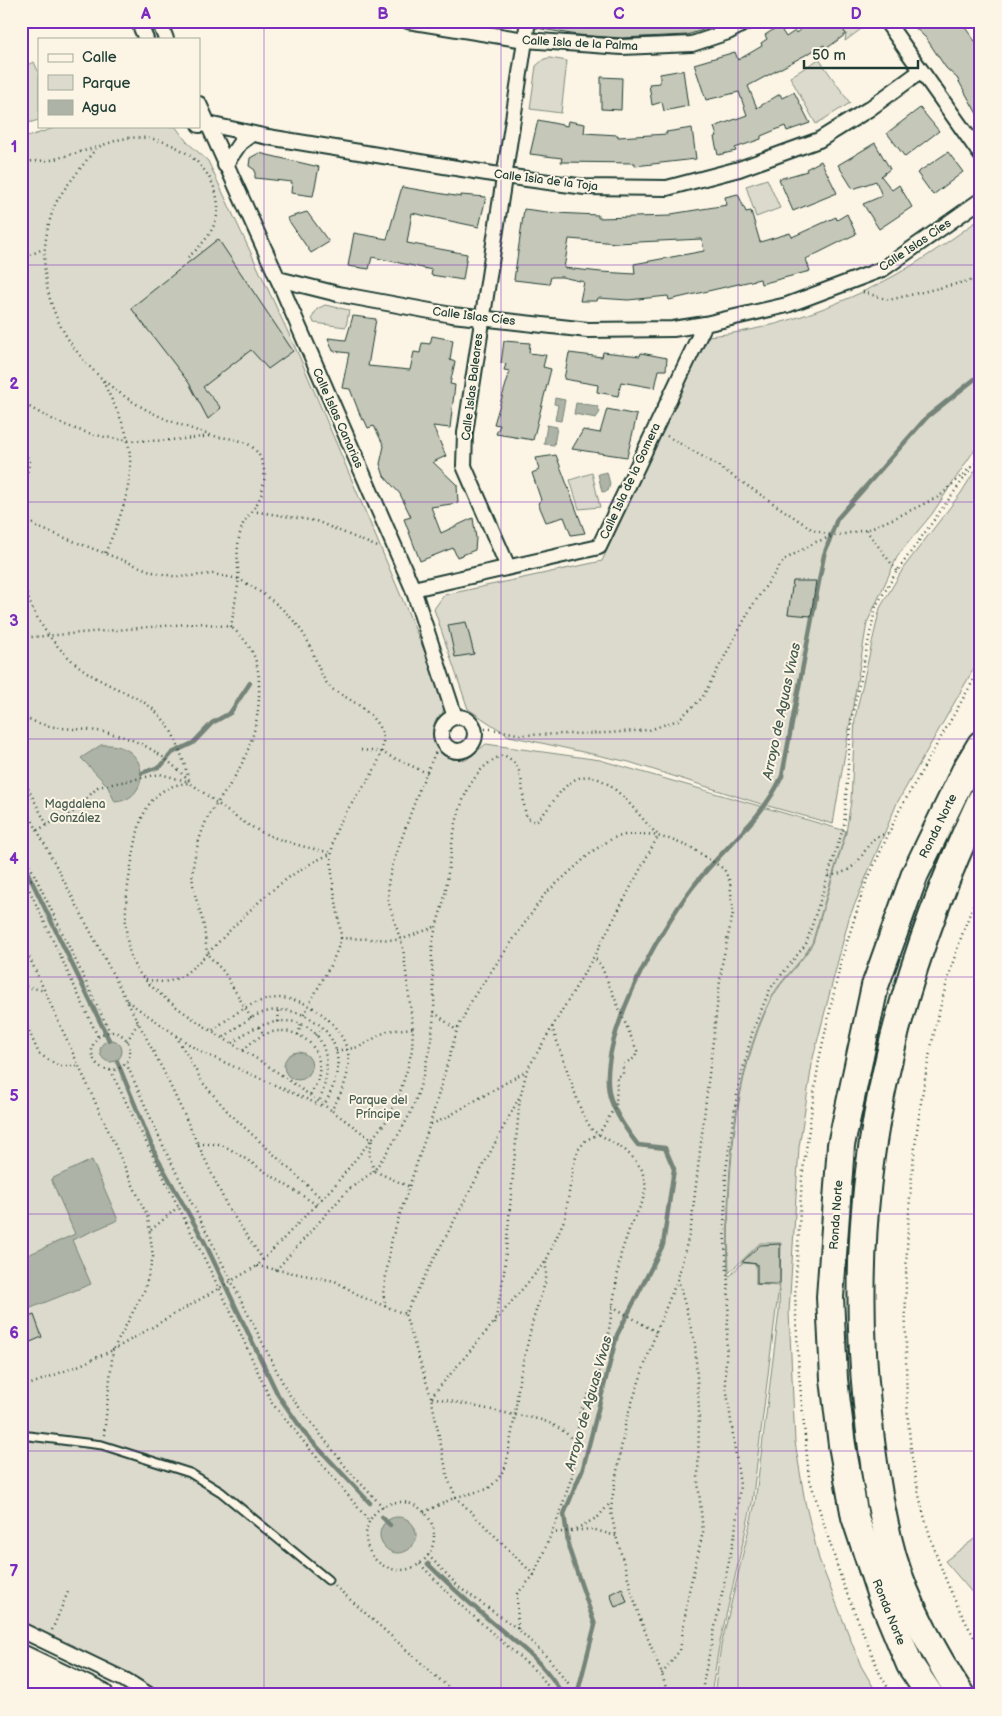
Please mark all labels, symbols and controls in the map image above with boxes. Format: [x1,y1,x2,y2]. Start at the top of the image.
text: A [140,5,151,24]
text: B [377,5,389,24]
text: C [613,5,625,24]
text: D [850,5,862,24]
street label: Calle Isla de la Palma [521,33,639,54]
legend [38,38,200,128]
scale bar [804,38,918,70]
text: 50 m [812,46,846,65]
text: Calle [82,48,117,67]
text: Parque [82,74,131,93]
text: Agua [82,98,116,117]
text: 1 [11,138,17,157]
street label: Calle Isla de la Toja [493,167,599,194]
street label: Calle Islas Cíes [876,216,954,275]
street label: Calle Islas Cíes [432,304,516,329]
street label: Calle Islas Baleares [458,333,487,441]
street label: Calle Islas Canarias [309,366,366,471]
text: 2 [9,375,19,394]
street label: Calle Isla de la Gomera [597,420,664,542]
text: 3 [9,612,19,631]
water label: Arroyo de Aguas Vivas [758,641,804,782]
street label: Ronda Norte [916,792,960,861]
park label: Magdalena González [44,797,106,826]
text: 4 [9,850,19,869]
text: 5 [9,1087,19,1106]
park label: Parque del Príncipe [349,1093,407,1122]
street label: Ronda Norte [827,1180,846,1250]
text: 6 [9,1324,19,1343]
water label: Arroyo de Aguas Vivas [561,1334,616,1473]
text: 7 [10,1562,19,1581]
street label: Ronda Norte [869,1577,909,1647]

